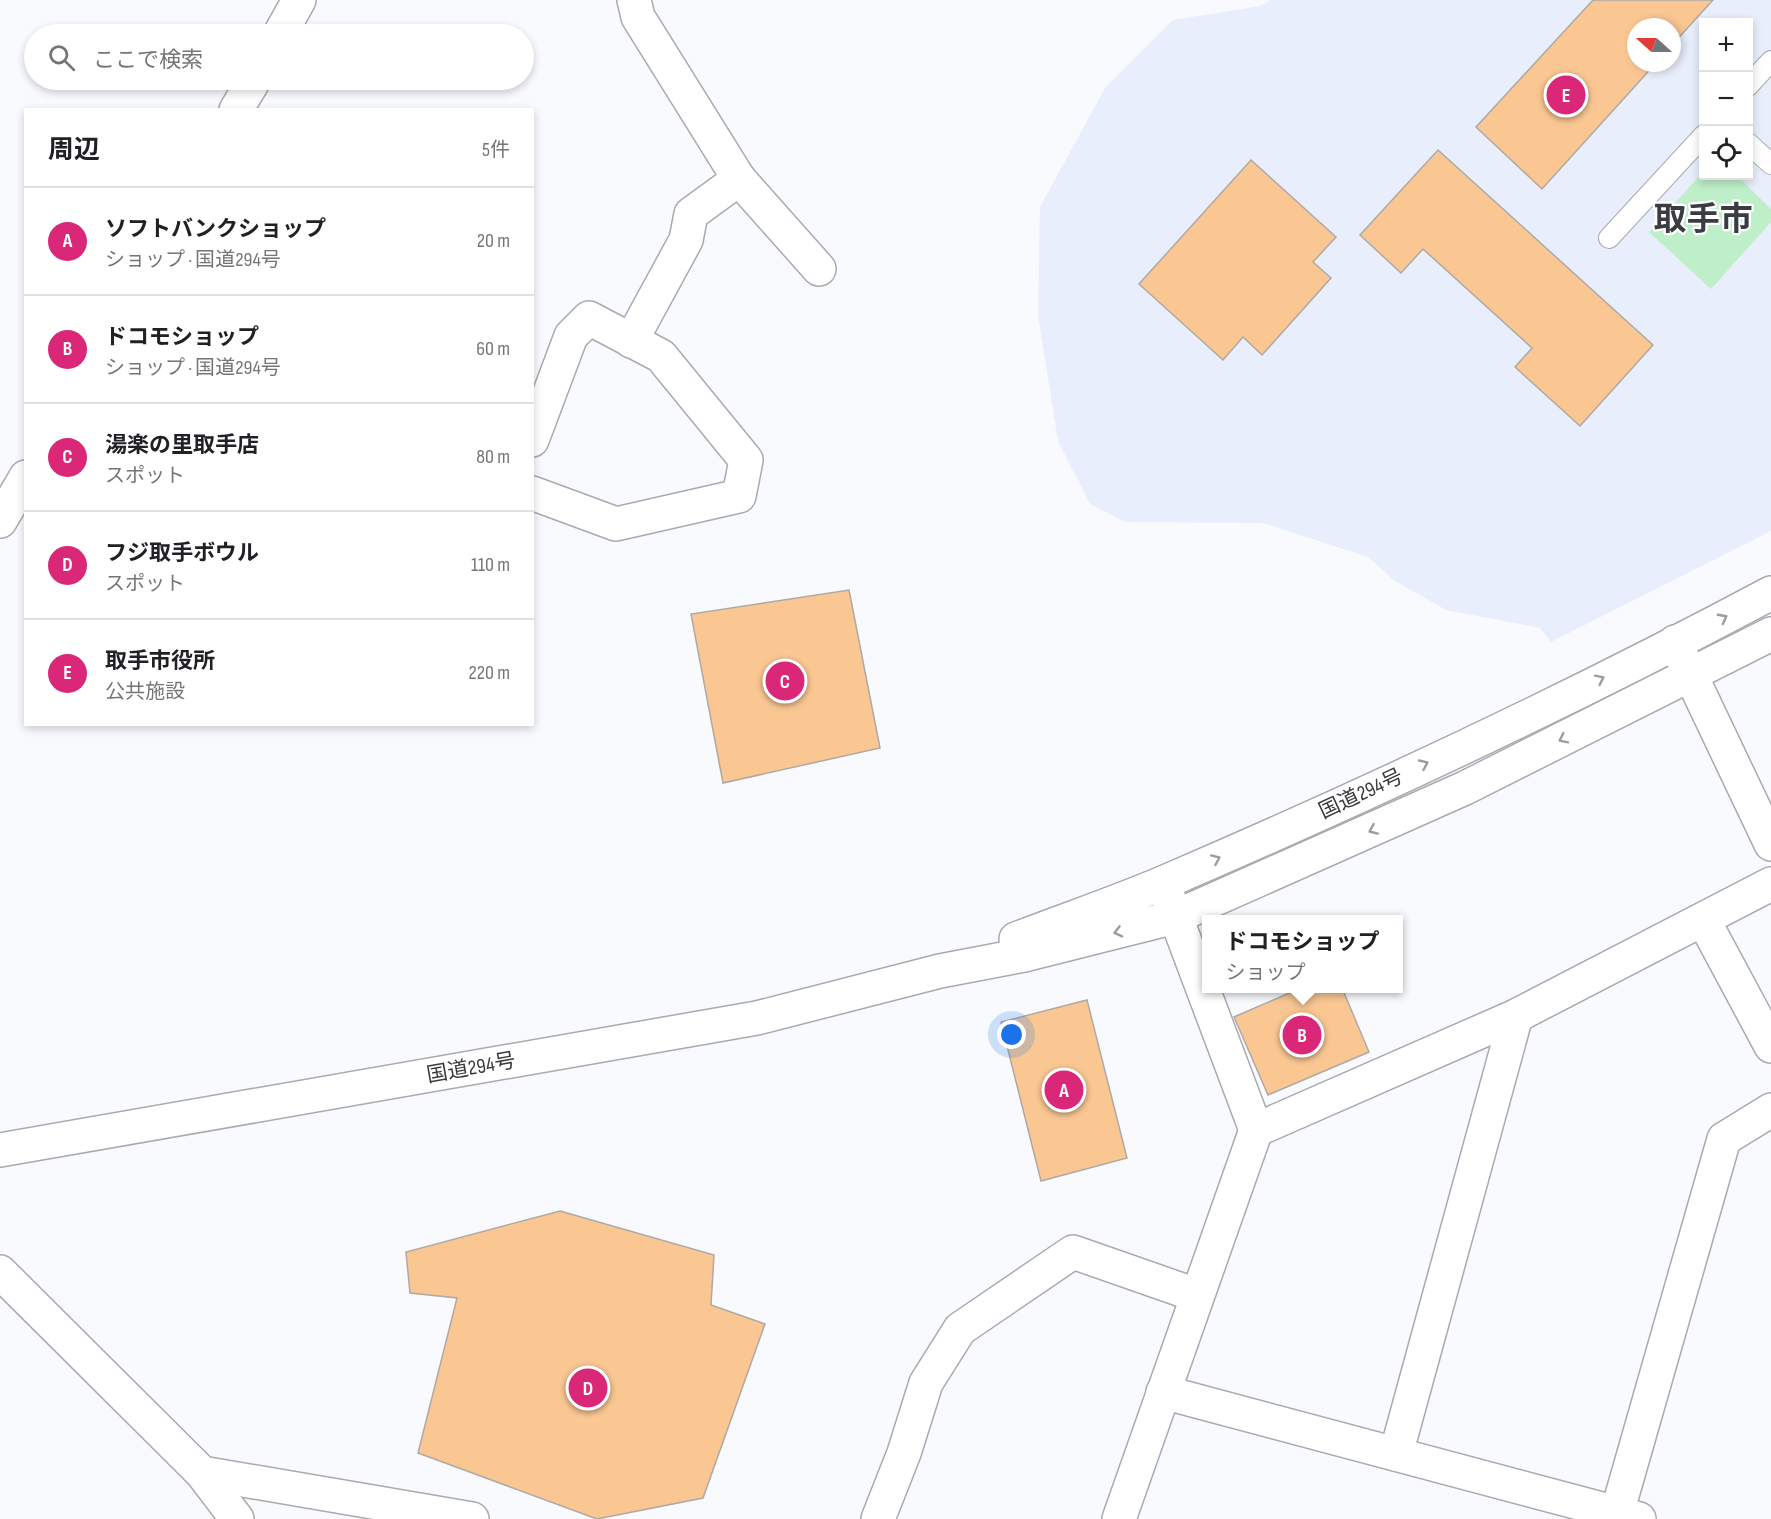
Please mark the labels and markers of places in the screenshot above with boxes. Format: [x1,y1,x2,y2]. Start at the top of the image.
pin: E [1546,72,1586,118]
pin: C [766,658,804,704]
pin: B [1282,1012,1322,1058]
pin: A [1044,1068,1084,1112]
pin: D [568,1366,608,1410]

